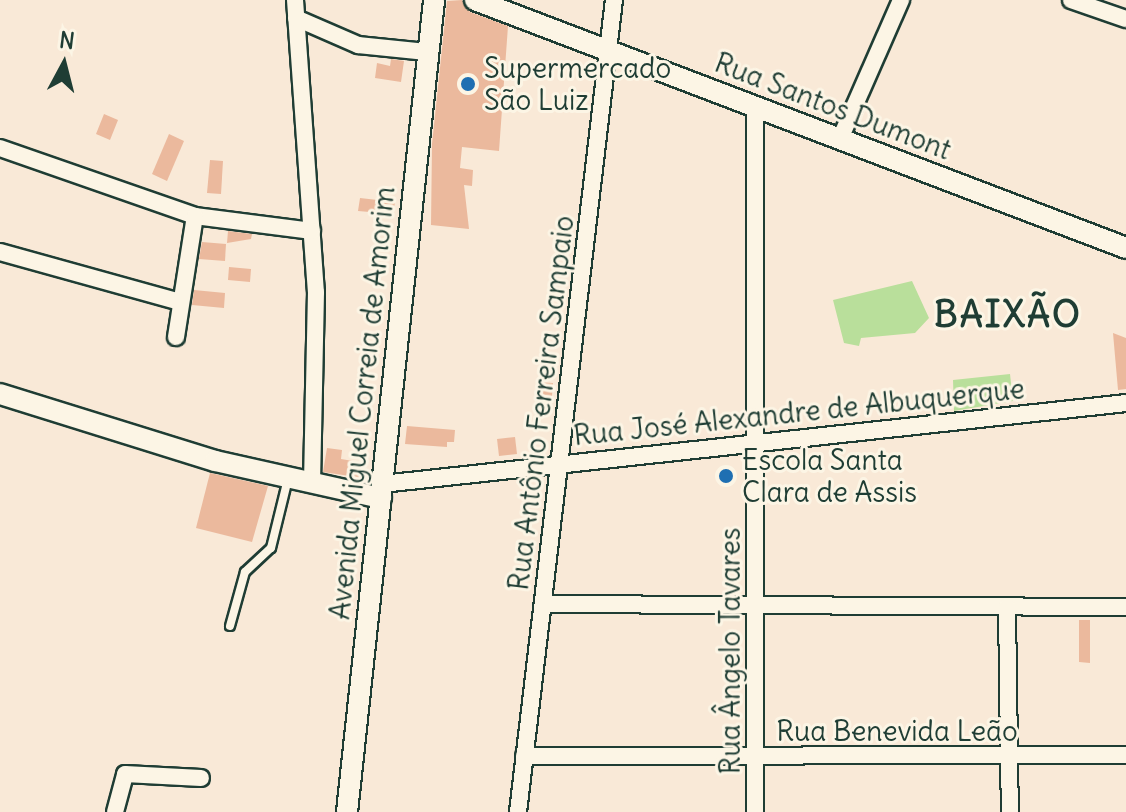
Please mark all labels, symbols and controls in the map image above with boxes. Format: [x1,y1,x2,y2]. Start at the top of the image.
north arrow [24,24,104,104]
text: N [58,25,76,55]
street label: Rua Santos Dumont [710,45,956,167]
place label: Supermercado São Luiz [484,51,671,117]
marker: Supermercado São Luiz [459,75,477,93]
street label: Avenida Miguel Correia de Amorim [323,185,401,621]
street label: Rua Antônio Ferreira Sampaio [501,214,581,592]
district label: BAIXÃO [934,293,1082,337]
street label: Rua José Alexandre de Albuquerque [572,372,1026,452]
place label: Escola Santa Clara de Assis [742,443,917,509]
marker: Escola Santa Clara de Assis [717,467,735,485]
street label: Rua Ângelo Tavares [713,528,747,774]
street label: Rua Benevida Leão [776,714,1018,748]

